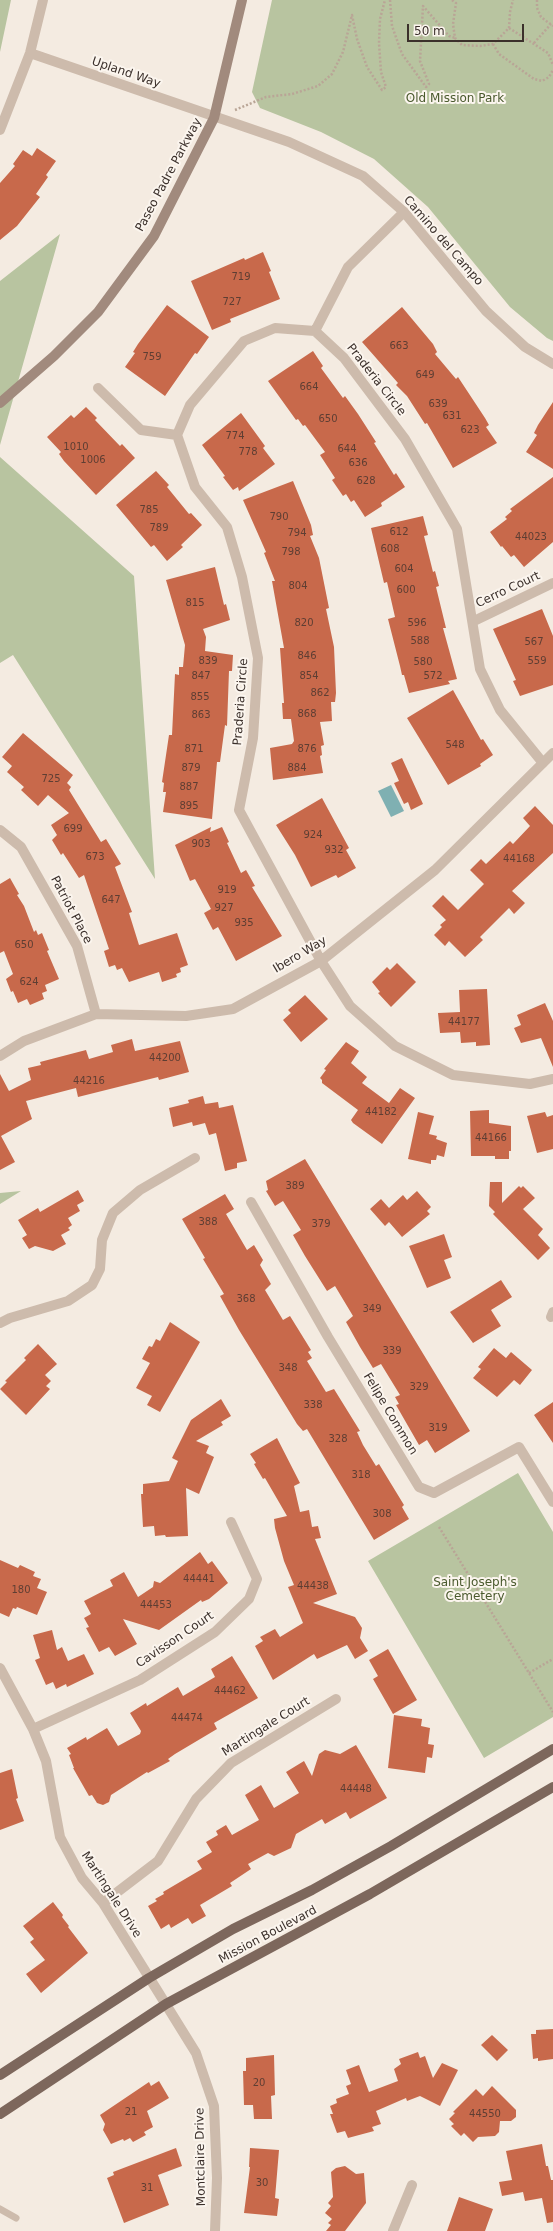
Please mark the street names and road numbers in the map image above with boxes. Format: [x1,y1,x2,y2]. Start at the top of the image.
street label: Upland Way [90,55,162,91]
street label: Paseo Padre Parkway [133,116,205,234]
street label: Camino del Campo [400,193,486,289]
street label: Praderia Circle [343,341,409,419]
street label: Cerro Court [474,569,542,611]
street label: Praderia Circle [231,658,251,746]
street label: Patriot Place [47,874,95,946]
street label: Ibero Way [271,933,329,977]
street label: Felipe Common [360,1370,420,1458]
street label: Cavisson Court [134,1609,216,1671]
street label: Martingale Court [219,1694,313,1760]
street label: Martingale Drive [78,1849,144,1941]
street label: Mission Boulevard [217,1903,319,1967]
street label: Montclaire Drive [193,2108,209,2206]

